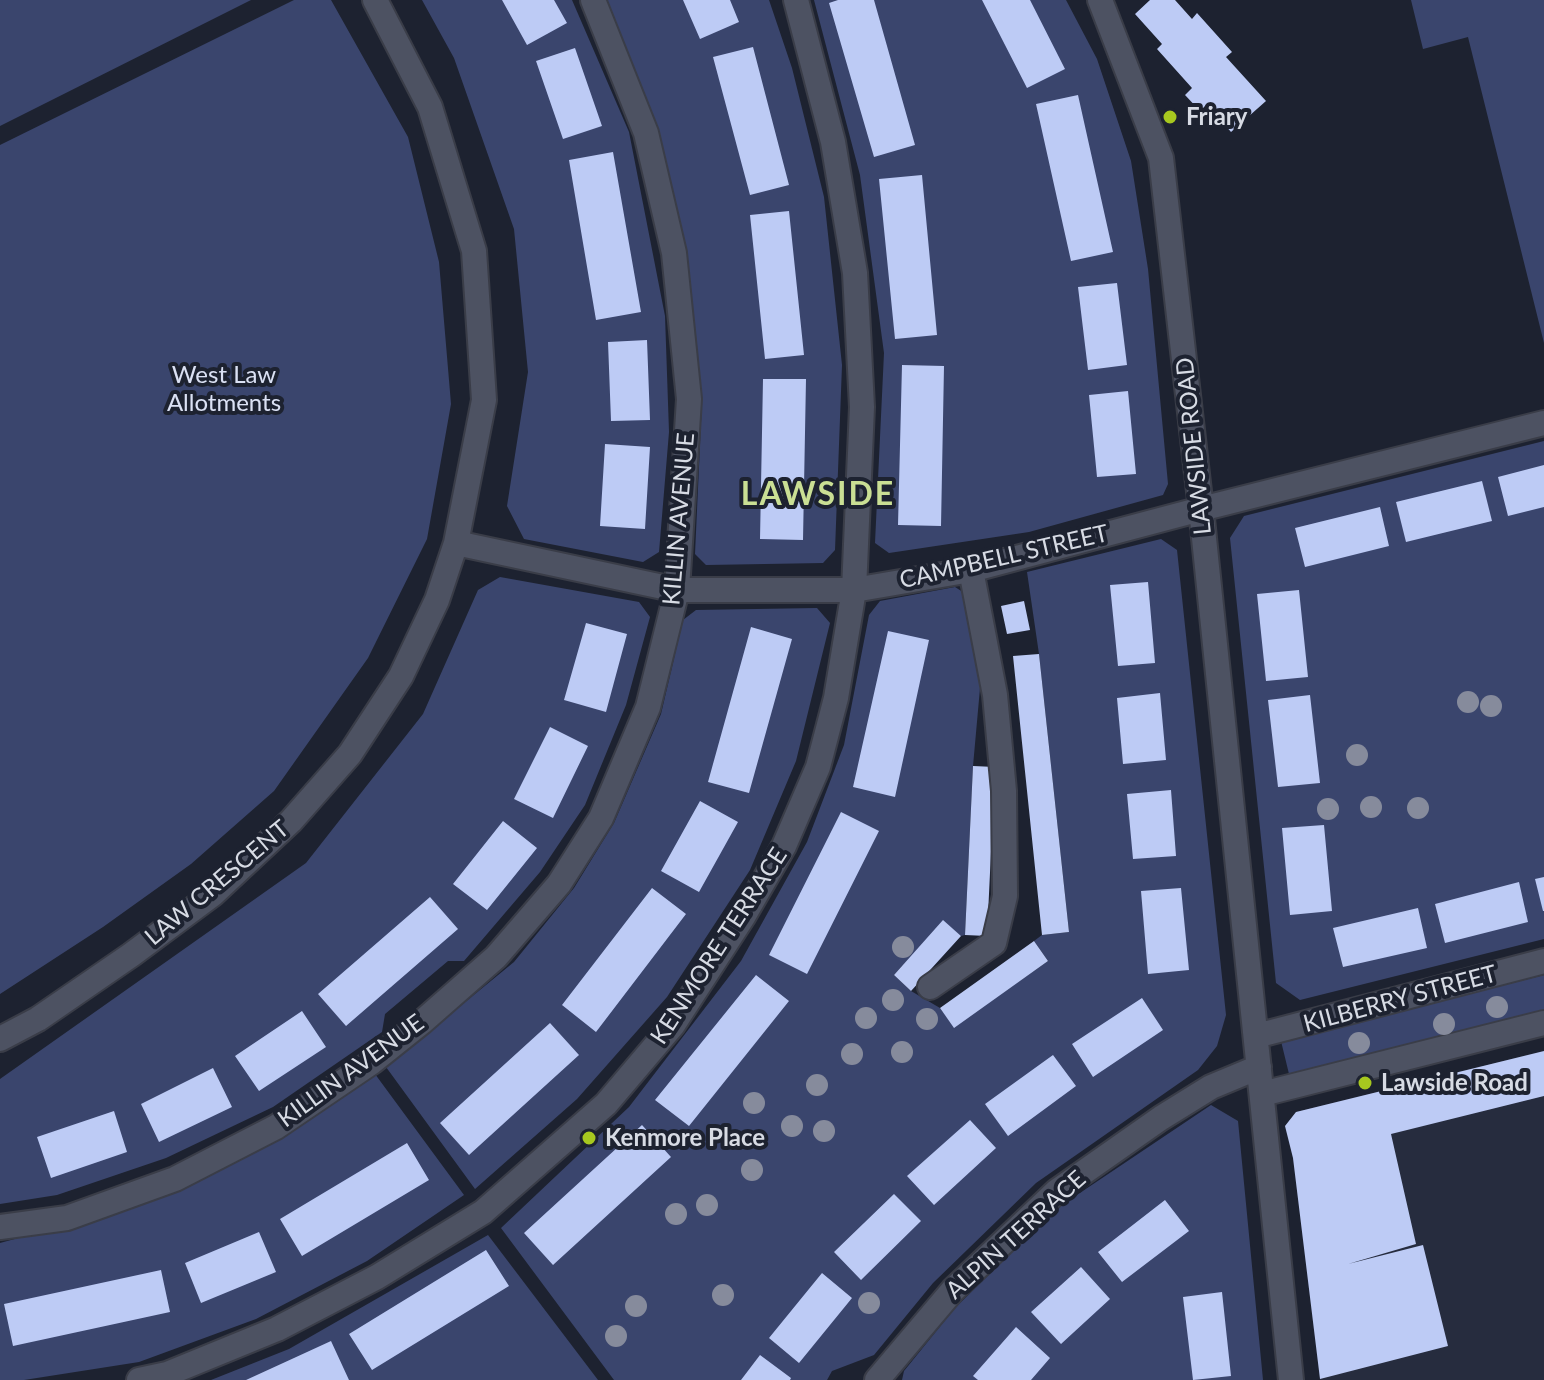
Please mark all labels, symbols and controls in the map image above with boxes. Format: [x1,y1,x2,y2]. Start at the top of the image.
place label: Friary [1186,103,1247,131]
marker: Friary [1161,108,1179,126]
street label: LAWSIDE ROAD [1170,356,1218,536]
park label: West Law Allotments [167,361,281,417]
street label: KILLIN AVENUE [657,431,701,607]
district label: LAWSIDE [741,476,895,514]
street label: CAMPBELL STREET [897,519,1111,595]
street label: LAW CRESCENT [139,814,295,952]
street label: KENMORE TERRACE [645,842,793,1050]
street label: KILBERRY STREET [1300,959,1500,1039]
street label: KILLIN AVENUE [272,1008,430,1134]
place label: Lawside Road [1381,1069,1528,1097]
marker: Lawside Road [1356,1074,1374,1092]
place label: Kenmore Place [605,1124,765,1152]
marker: Kenmore Place [580,1129,598,1147]
street label: ALPIN TERRACE [940,1165,1092,1305]

